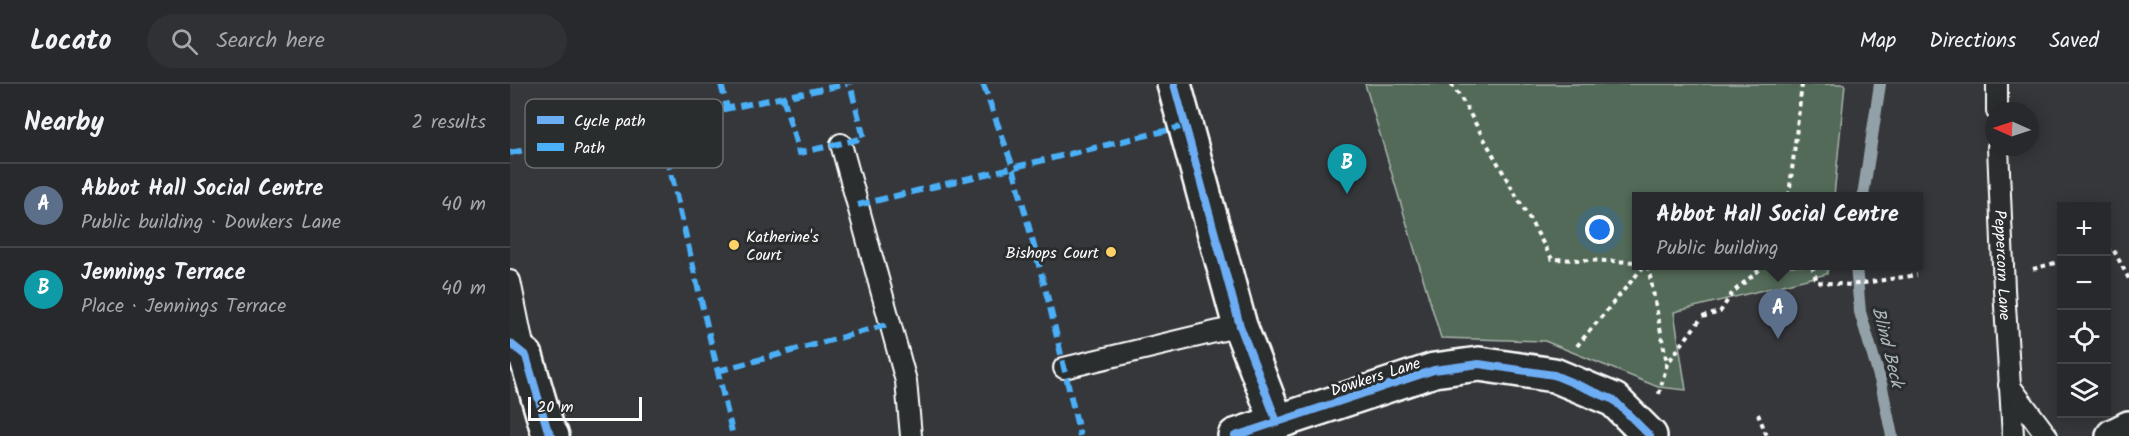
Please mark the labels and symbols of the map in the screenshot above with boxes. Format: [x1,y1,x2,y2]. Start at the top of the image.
legend [525,99,723,168]
north arrow [1985,102,2039,156]
text: Cycle path [574,109,646,134]
text: Path [574,136,605,161]
pin: B [1328,144,1366,194]
street label: Peppercorn Lane [1987,209,2017,321]
your location [1585,215,1614,244]
place label: Katherine's Court [746,225,819,268]
marker: Katherine's Court [727,238,741,252]
place label: Bishops Court [1005,241,1100,266]
marker: Bishops Court [1104,245,1118,259]
pin: A [1758,290,1798,339]
water label: Blind Beck [1863,304,1911,393]
street label: Dowkers Lane [1327,351,1424,404]
scale bar [528,394,642,422]

